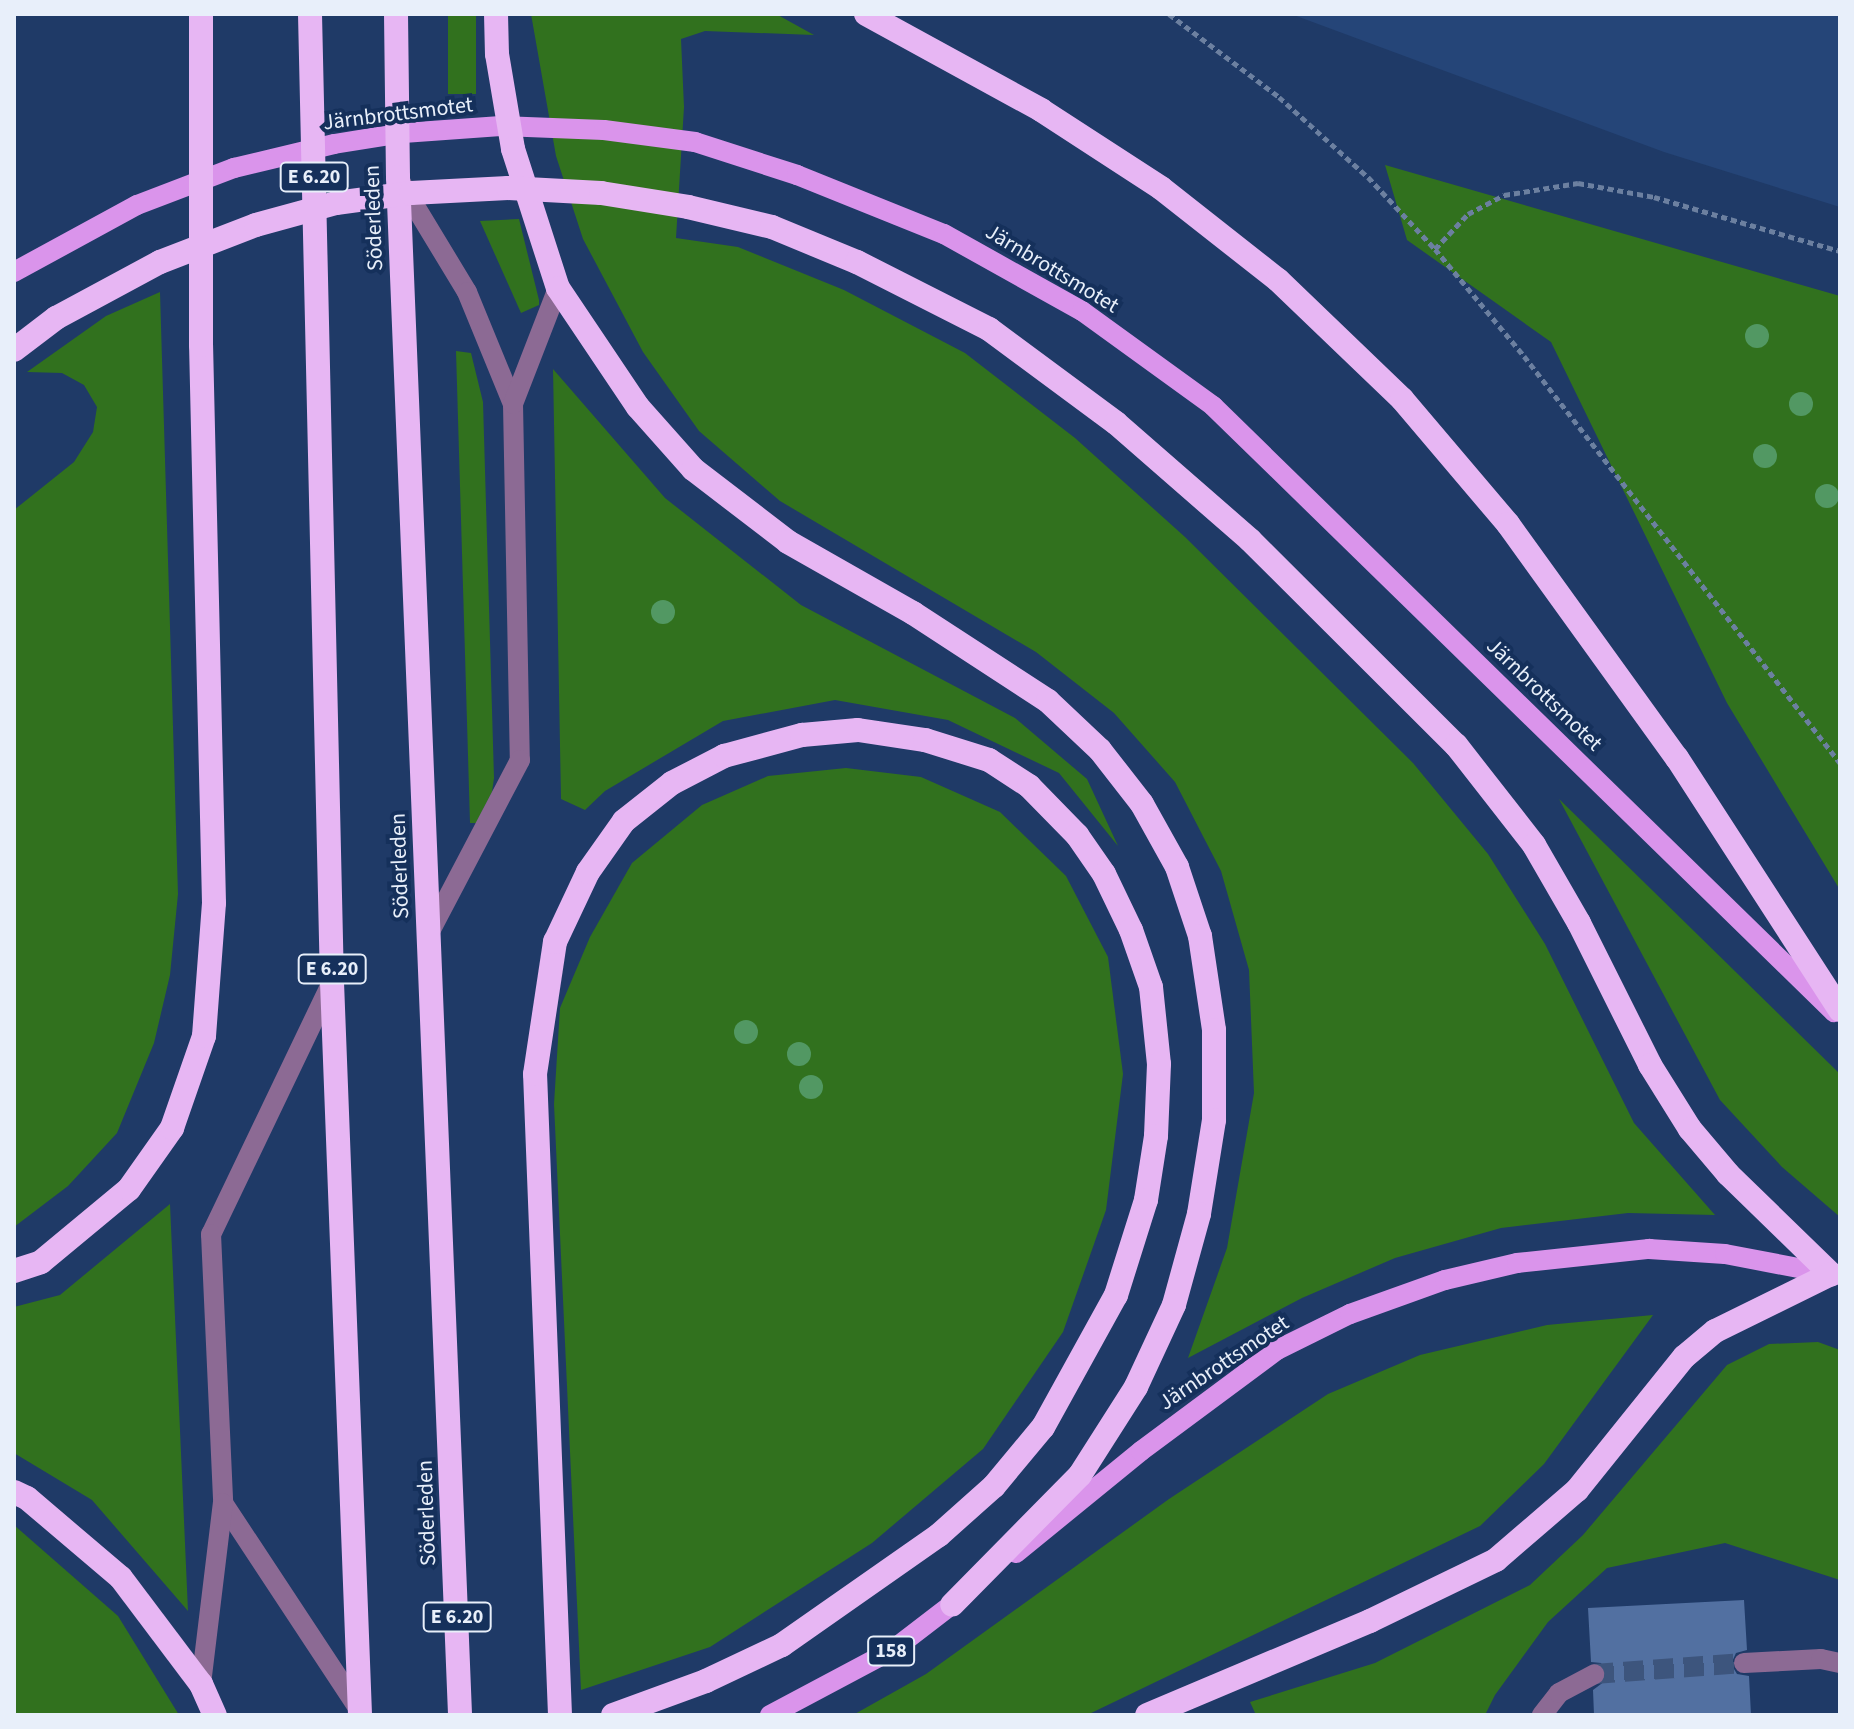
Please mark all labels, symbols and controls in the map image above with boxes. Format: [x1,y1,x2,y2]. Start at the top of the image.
street label: Järnbrottsmotet [322,92,474,136]
road number: E 6.20 [278,161,350,193]
street label: Söderleden [359,165,389,271]
street label: Järnbrottsmotet [981,219,1123,319]
street label: Järnbrottsmotet [1481,633,1607,757]
street label: Söderleden [385,813,415,919]
road number: E 6.20 [296,953,368,985]
street label: Järnbrottsmotet [1154,1310,1294,1416]
street label: Söderleden [412,1460,442,1566]
road number: E 6.20 [421,1601,493,1633]
road number: 158 [867,1635,915,1667]

